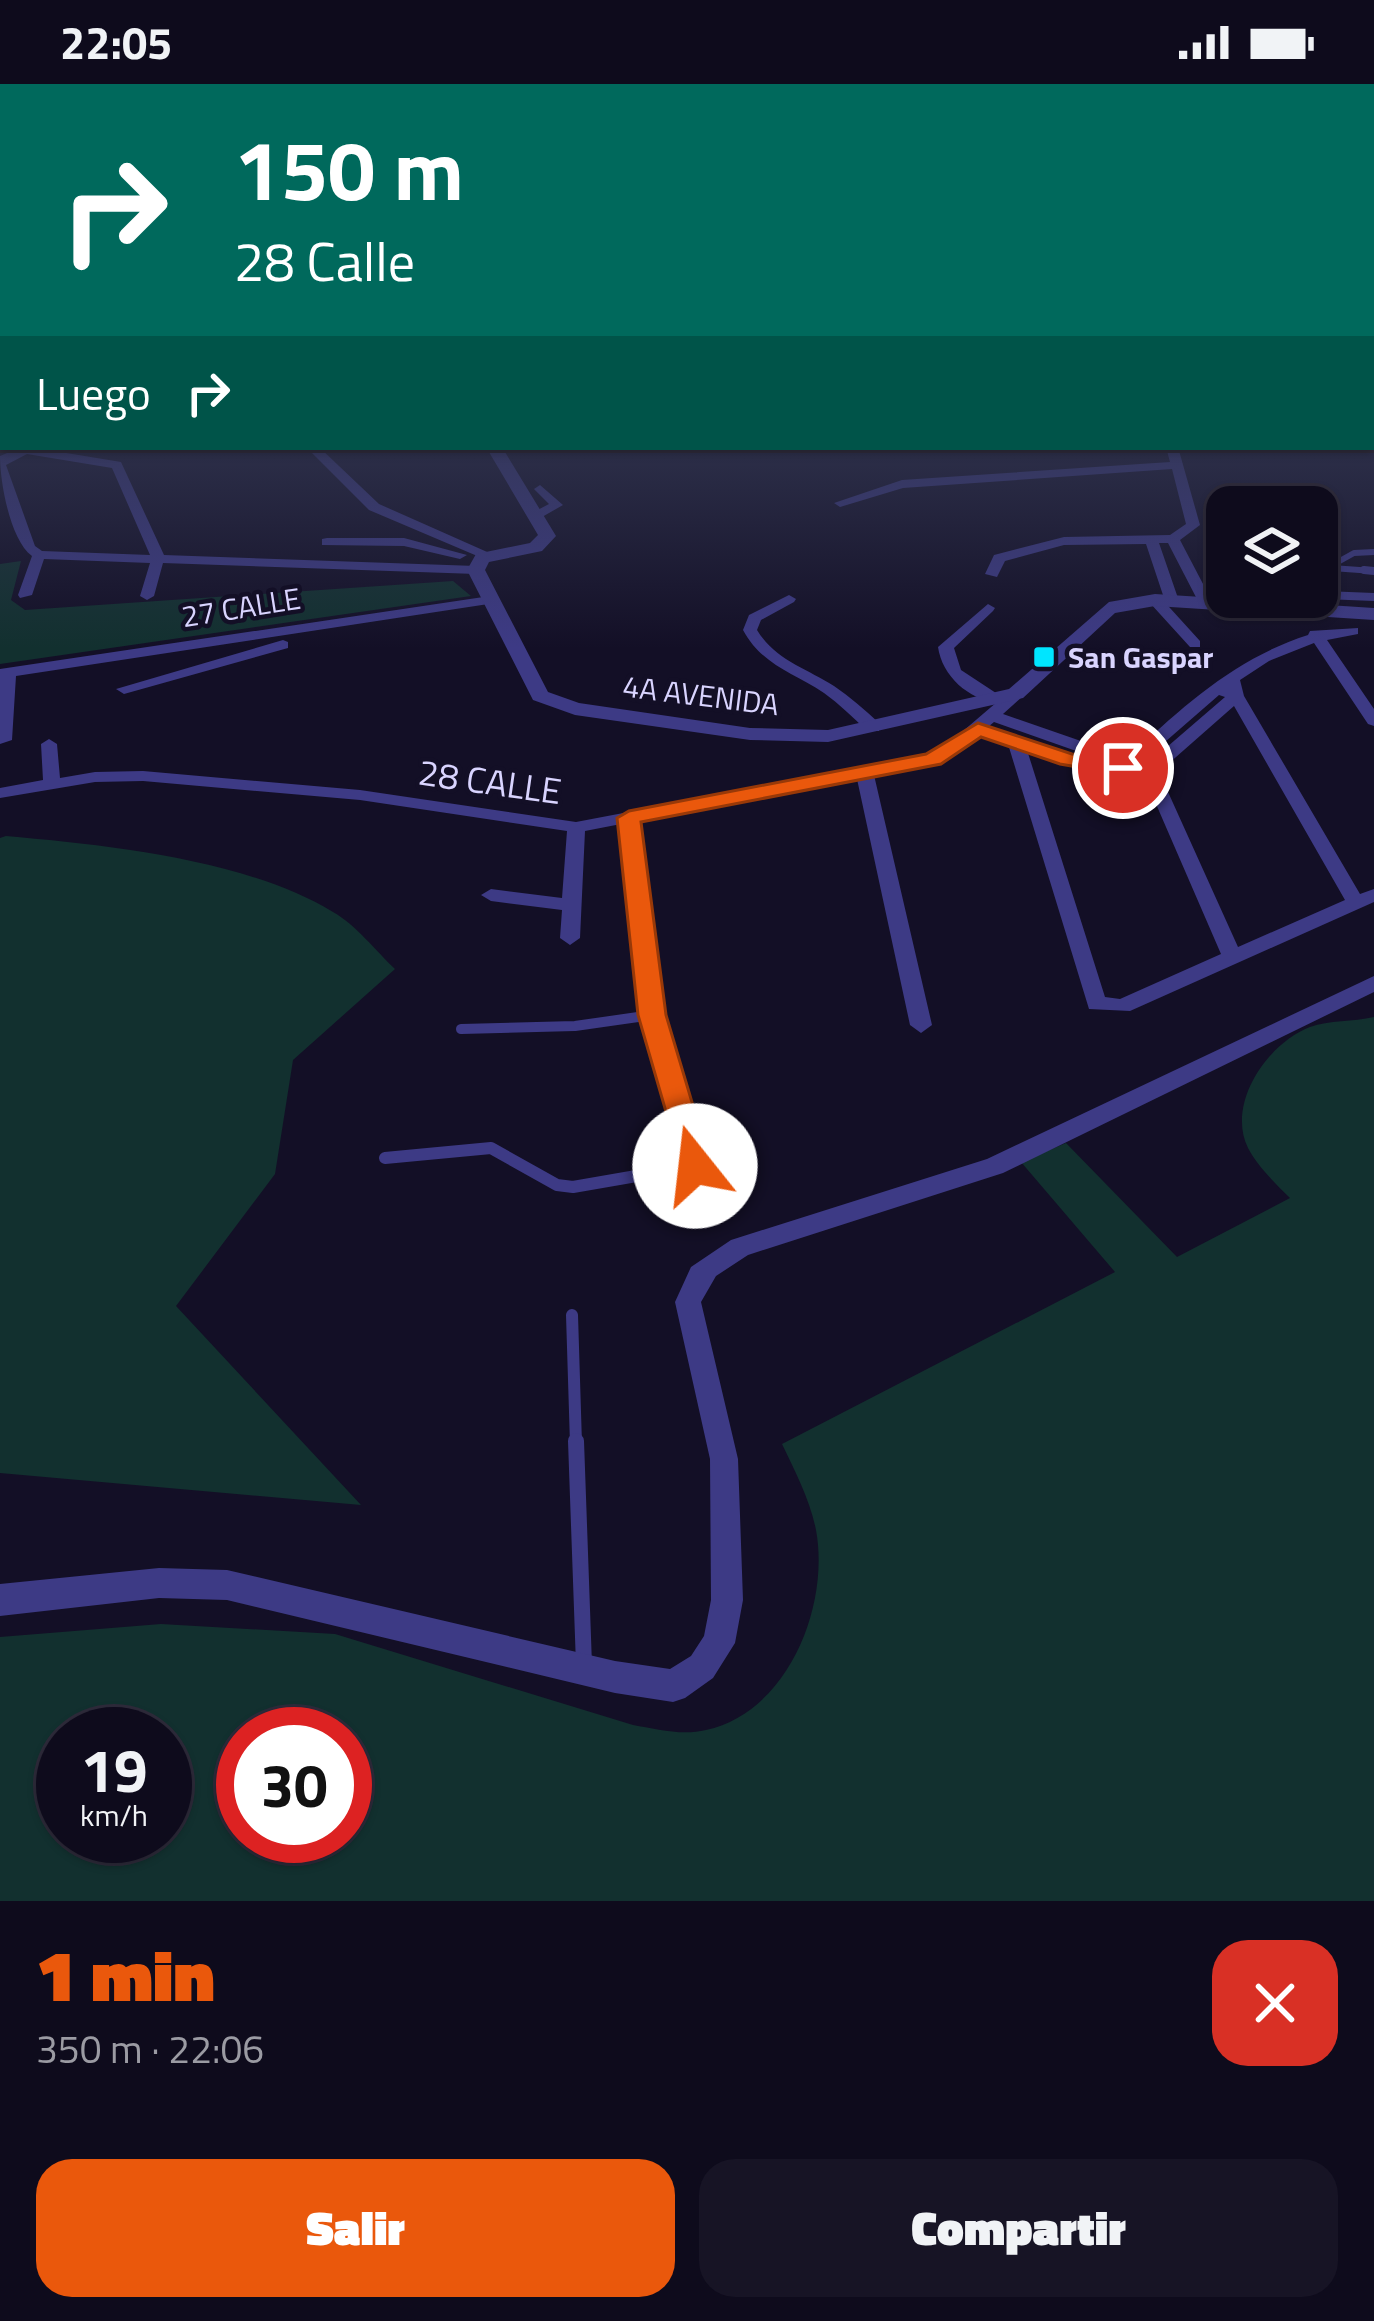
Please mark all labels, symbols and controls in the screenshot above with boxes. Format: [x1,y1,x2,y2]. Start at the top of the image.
text: 22:05 [60,8,172,76]
text: 150 m [234,105,464,233]
icon: right [36,132,192,288]
text: 28 Calle [234,220,415,302]
text: Luego [36,359,151,427]
icon: right [175,360,241,426]
map controls [1206,486,1338,618]
button: layers [1206,486,1338,618]
street label: 27 CALLE [178,575,304,639]
place label: San Gaspar [1068,634,1213,680]
marker: San Gaspar [1031,644,1057,670]
street label: 4A AVENIDA [620,663,782,727]
pin [1072,717,1174,819]
icon: arrive [1090,735,1156,801]
street label: 28 CALLE [415,744,565,818]
position arrow [632,1103,758,1229]
speed limit sign: 30 [216,1707,372,1863]
text: 19 [80,1724,148,1815]
text: km/h [80,1792,148,1838]
text: 1 min [36,1919,215,2029]
button: close [1212,1940,1338,2066]
text: 350 m · 22:06 [36,2019,264,2078]
button: Salir [36,2159,675,2297]
button: Compartir [699,2159,1338,2297]

